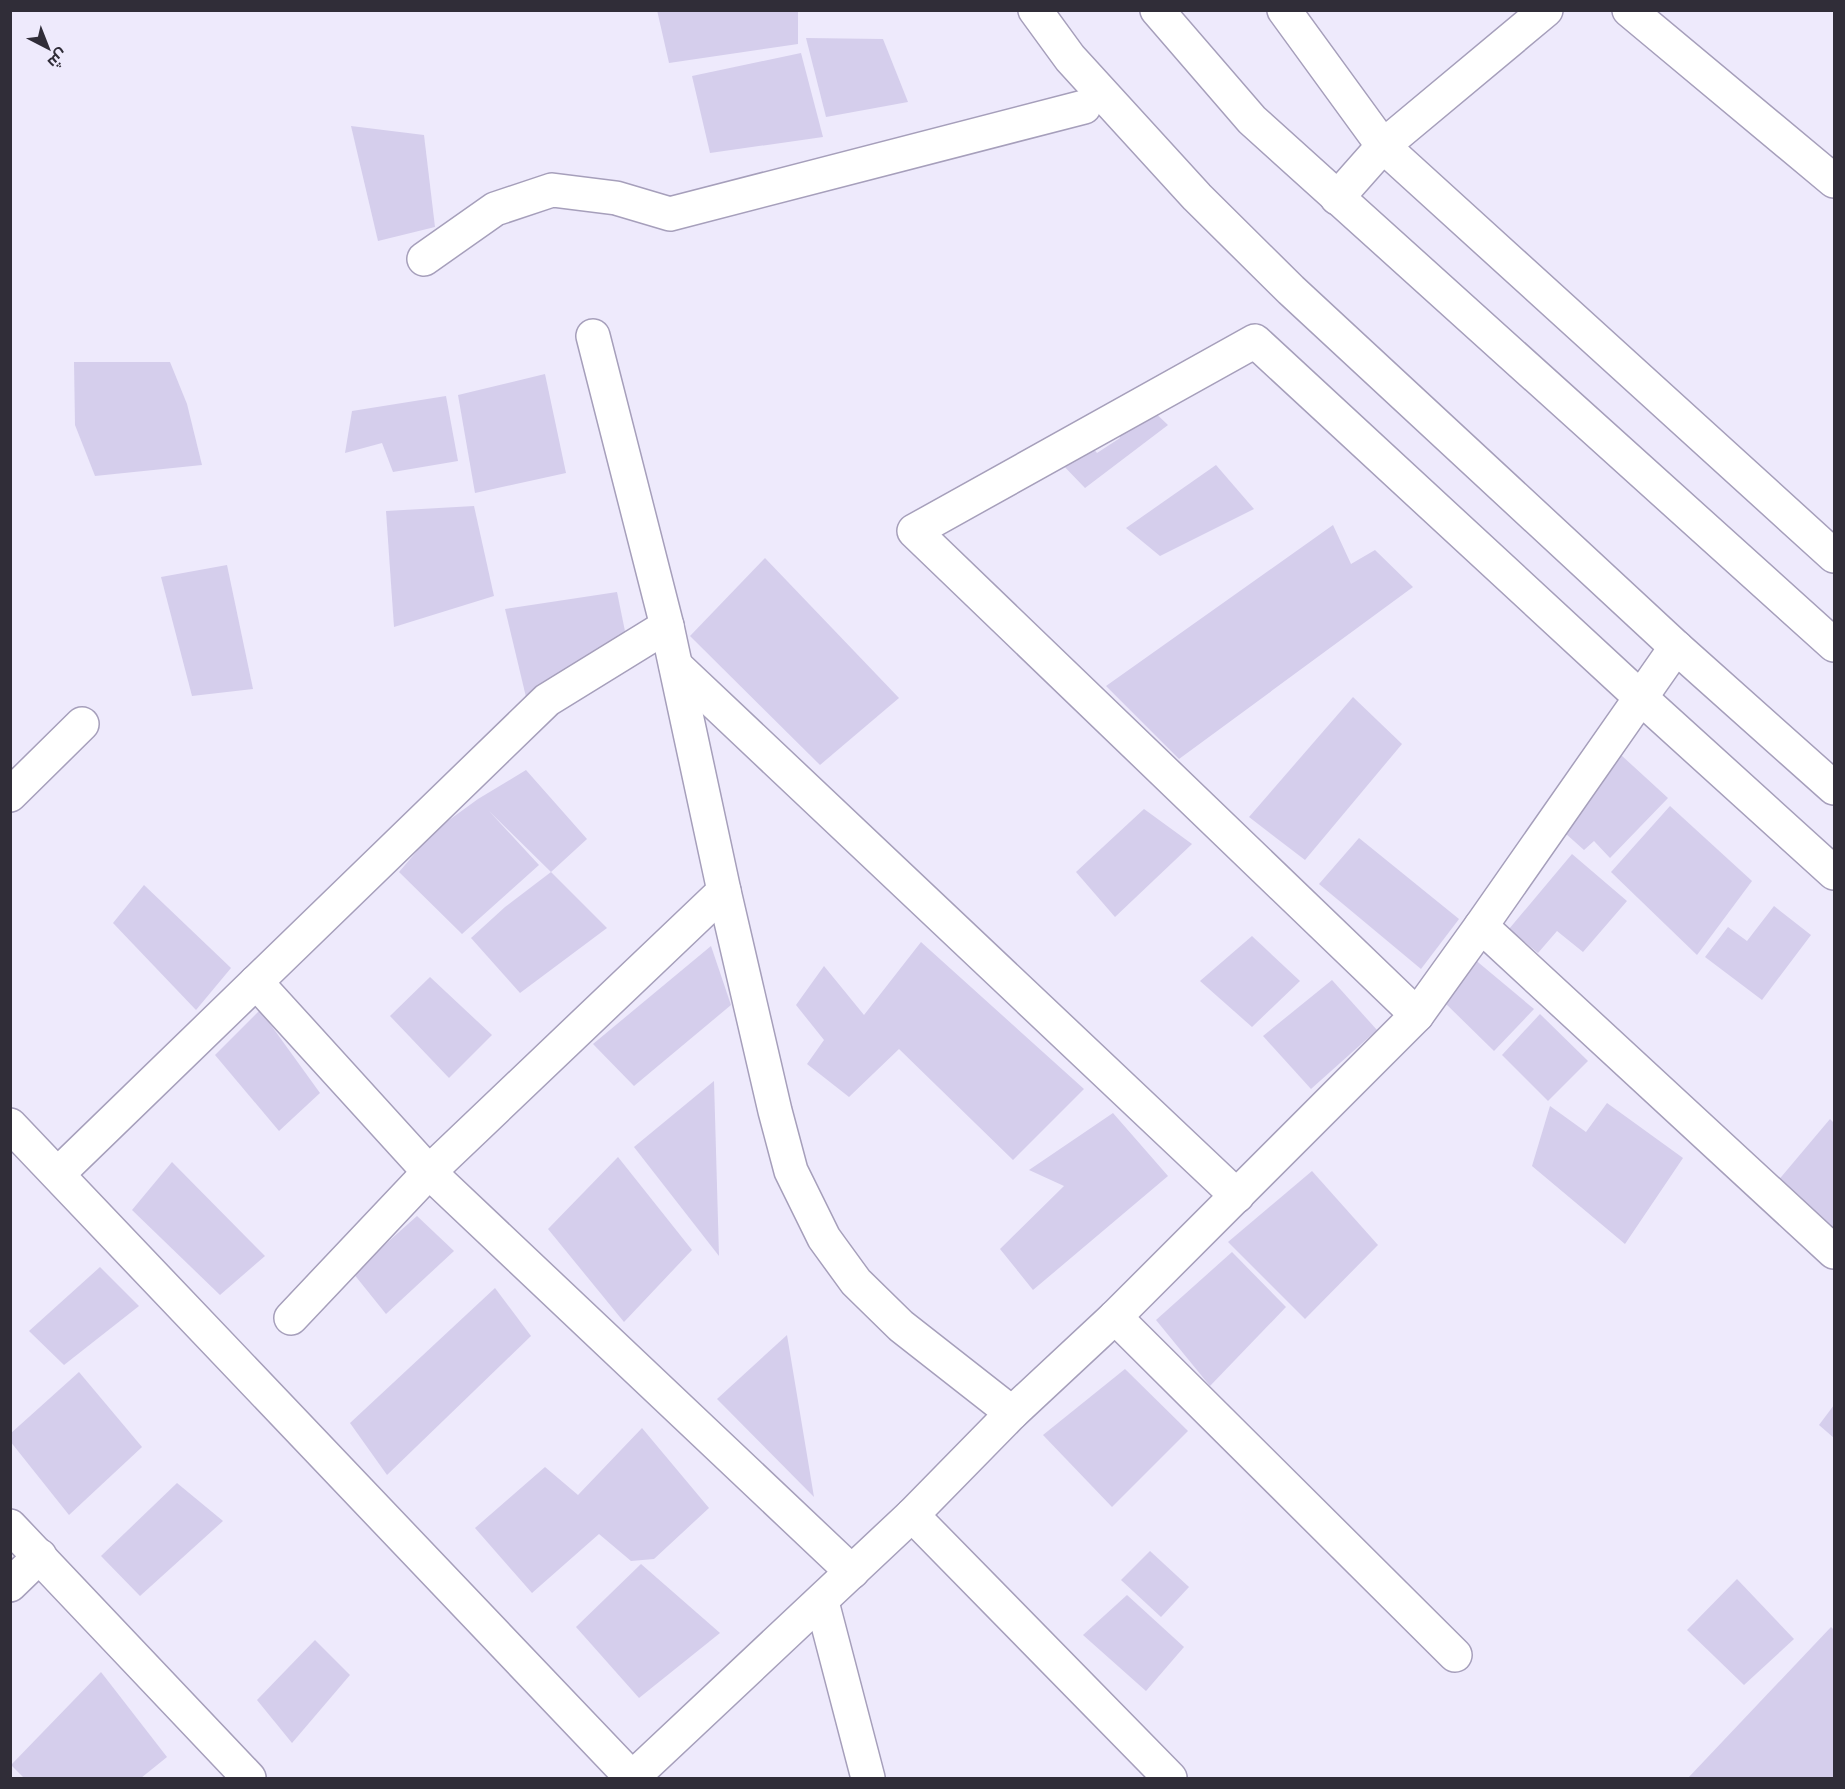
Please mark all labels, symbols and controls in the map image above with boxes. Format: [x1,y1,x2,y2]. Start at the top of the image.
north arrow [18,18,78,78]
text: ش [44,45,72,73]

